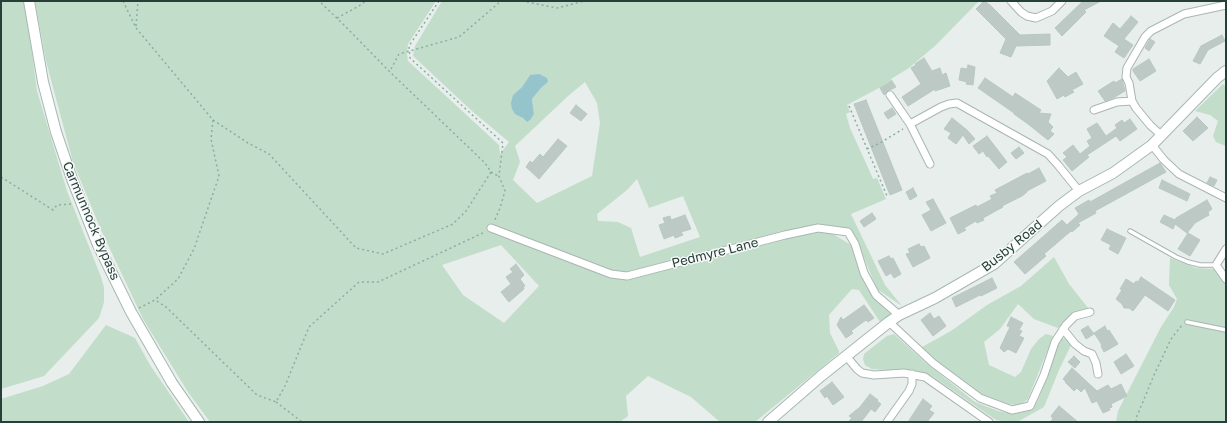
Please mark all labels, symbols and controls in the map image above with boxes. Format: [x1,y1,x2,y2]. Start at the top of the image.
street label: Carmunnock Bypass [59,159,123,283]
street label: Busby Road [979,217,1045,275]
street label: Pedmyre Lane [670,235,760,271]

